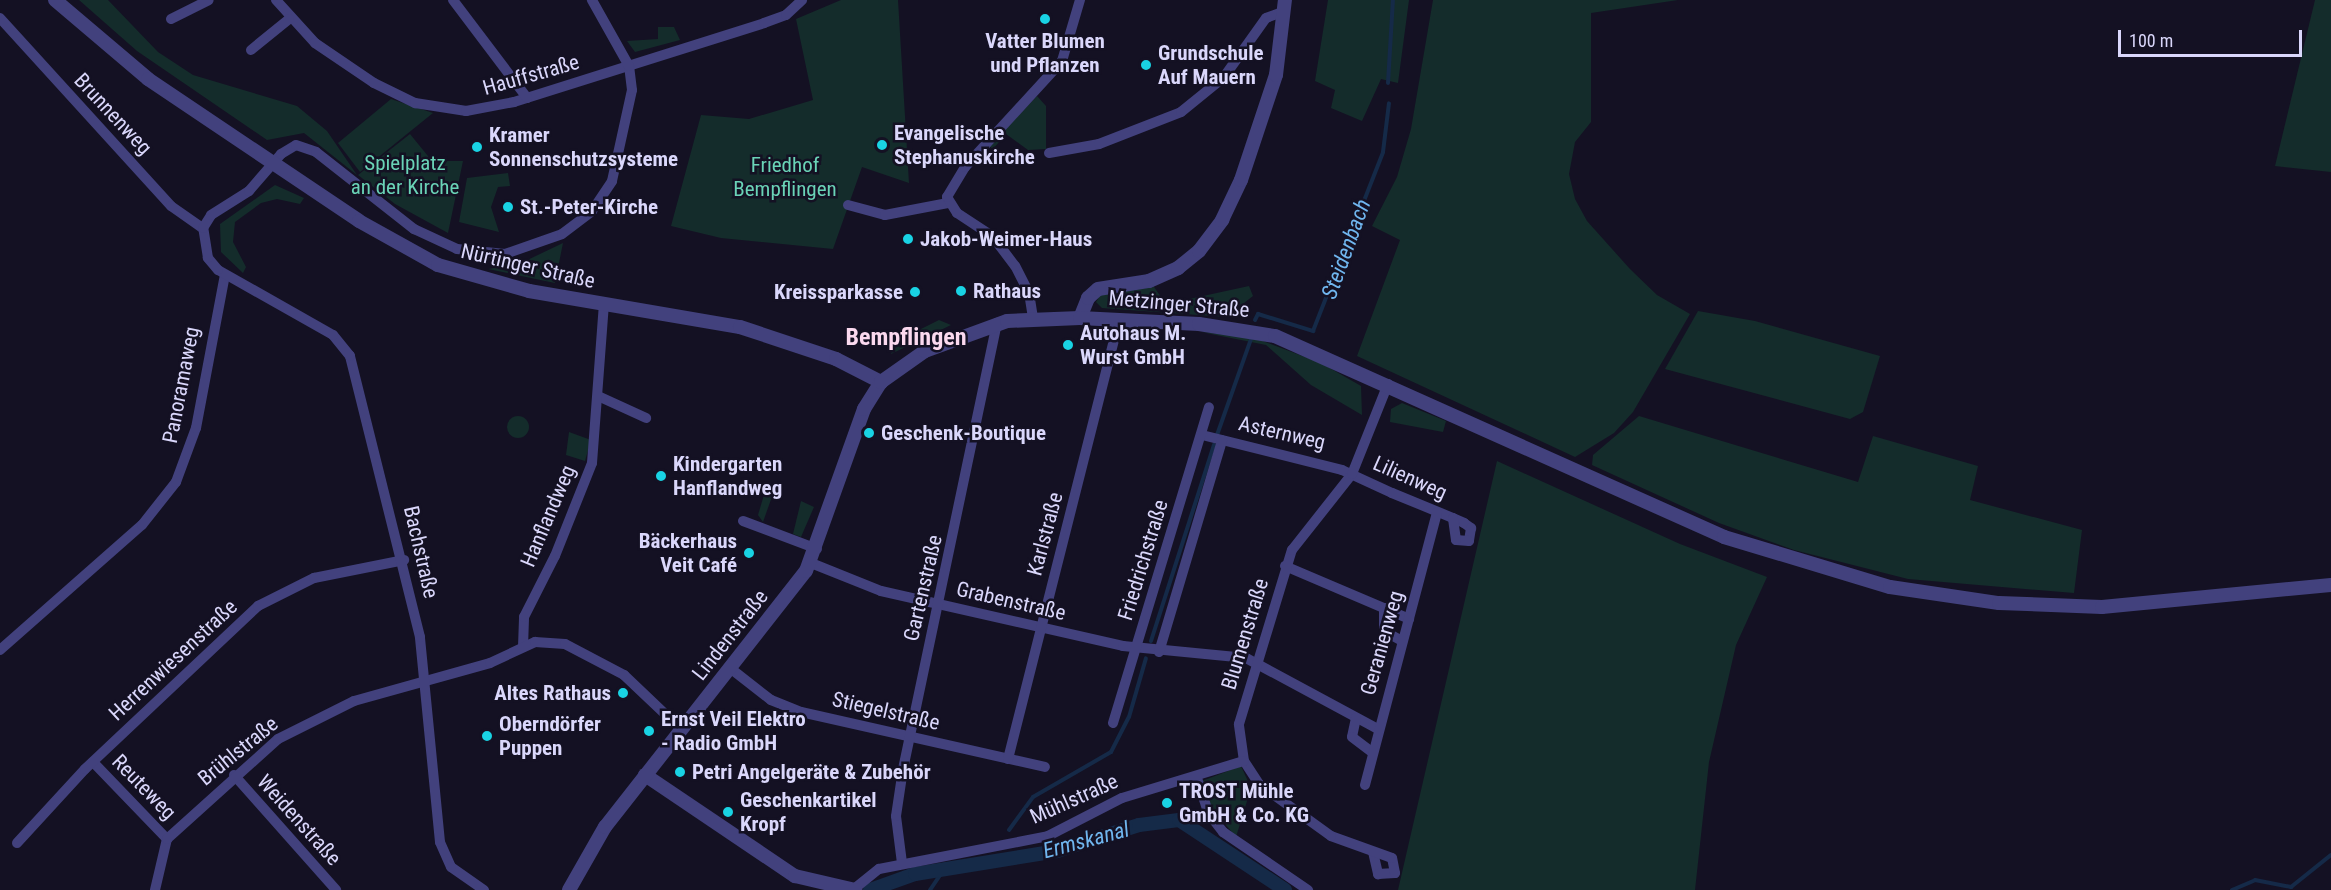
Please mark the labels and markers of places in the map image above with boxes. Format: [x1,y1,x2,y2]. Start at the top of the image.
marker: Vatter Blumen und Pflanzen [1038,12,1052,26]
place label: Vatter Blumen und Pflanzen [985,28,1105,78]
place label: Grundschule Auf Mauern [1158,40,1264,90]
marker: Grundschule Auf Mauern [1139,58,1153,72]
place label: Evangelische Stephanuskirche [894,120,1035,170]
place label: Kramer Sonnenschutzsysteme [489,122,678,172]
marker: Evangelische Stephanuskirche [875,138,889,152]
marker: Kramer Sonnenschutzsysteme [470,140,484,154]
place label: St.-Peter-Kirche [520,194,658,220]
marker: St.-Peter-Kirche [501,200,515,214]
place label: Jakob-Weimer-Haus [920,226,1092,252]
marker: Jakob-Weimer-Haus [901,232,915,246]
place label: Rathaus [973,278,1041,304]
place label: Kreissparkasse [774,279,903,305]
marker: Rathaus [954,284,968,298]
marker: Kreissparkasse [908,285,922,299]
place label: Autohaus M. Wurst GmbH [1080,320,1186,370]
marker: Autohaus M. Wurst GmbH [1061,338,1075,352]
place label: Geschenk-Boutique [881,420,1046,446]
marker: Geschenk-Boutique [862,426,876,440]
place label: Kindergarten Hanflandweg [673,451,782,501]
marker: Kindergarten Hanflandweg [654,469,668,483]
place label: Bäckerhaus Veit Café [639,528,737,578]
marker: Bäckerhaus Veit Café [742,546,756,560]
place label: Altes Rathaus [494,680,611,706]
marker: Altes Rathaus [616,686,630,700]
place label: Ernst Veil Elektro - Radio GmbH [661,706,806,756]
place label: Oberndörfer Puppen [499,711,601,761]
marker: Ernst Veil Elektro - Radio GmbH [642,724,656,738]
marker: Oberndörfer Puppen [480,729,494,743]
place label: Petri Angelgeräte & Zubehör [692,759,931,785]
marker: Petri Angelgeräte & Zubehör [673,765,687,779]
place label: TROST Mühle GmbH & Co. KG [1179,778,1309,828]
place label: Geschenkartikel Kropf [740,787,877,837]
marker: TROST Mühle GmbH & Co. KG [1160,796,1174,810]
marker: Geschenkartikel Kropf [721,805,735,819]

